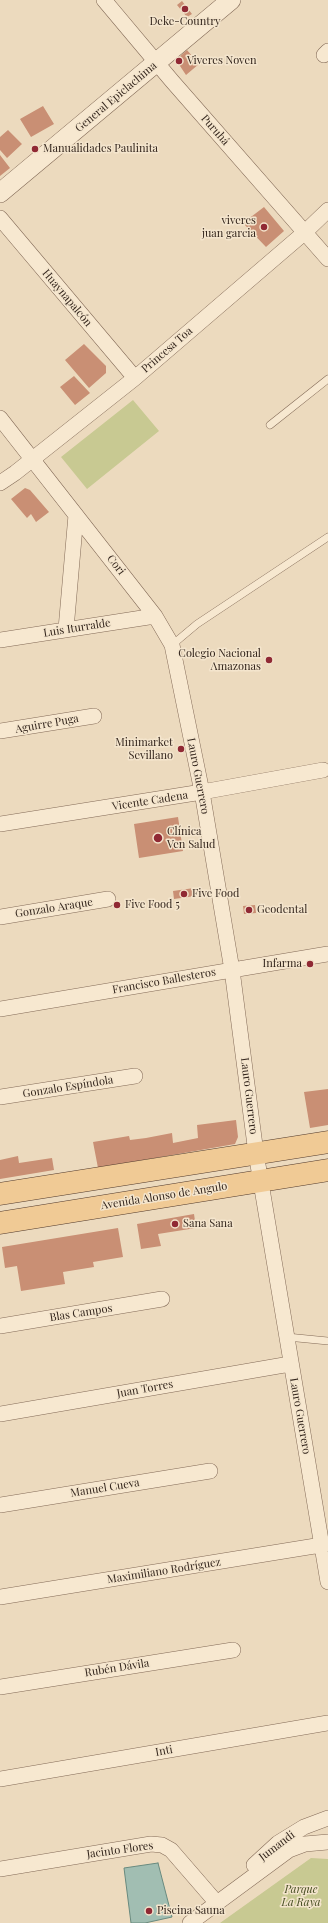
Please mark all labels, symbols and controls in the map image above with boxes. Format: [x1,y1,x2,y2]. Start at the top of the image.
marker: Deke-Country [180,4,190,14]
place label: Deke-Country [149,15,221,29]
place label: Viveres Noven [187,54,257,68]
marker: Viveres Noven [174,56,184,66]
street label: General Epiclachima [73,59,159,135]
street label: Puruhá [198,112,232,148]
place label: Manualidades Paulinita [43,142,158,156]
marker: Manualidades Paulinita [30,144,40,154]
place label: viveres juan garcia [202,214,256,240]
marker: viveres juan garcia [259,222,269,232]
street label: Huaynapalcón [39,267,95,329]
street label: Princesa Toa [139,324,195,376]
street label: Cori [104,552,128,578]
street label: Luis Iturralde [42,616,112,640]
place label: Colegio Nacional Amazonas [178,647,261,673]
marker: Colegio Nacional Amazonas [264,655,274,665]
street label: Aguirre Puga [14,712,80,736]
place label: Minimarket Sevillano [115,736,173,762]
street label: Lauro Guerrero [184,737,212,815]
marker: Minimarket Sevillano [176,744,186,754]
street label: Vicente Cadena [111,788,189,814]
place label: Clínica Ven Salud [167,825,215,851]
marker: Clínica Ven Salud [152,832,164,844]
place label: Five Food [192,887,240,901]
marker: Five Food [179,889,189,899]
street label: Gonzalo Araque [14,895,94,921]
place label: Five Food 5 [125,898,180,912]
marker: Five Food 5 [112,900,122,910]
place label: Geodental [257,903,307,917]
marker: Geodental [244,905,254,915]
place label: Infarma [262,957,302,971]
marker: Infarma [305,959,315,969]
street label: Francisco Ballesteros [111,965,217,997]
street label: Lauro Guerrero [238,1057,260,1135]
street label: Gonzalo Espíndola [22,1073,114,1101]
street label: Avenida Alonso de Angulo [100,1179,228,1213]
place label: Sana Sana [183,1217,233,1231]
marker: Sana Sana [170,1219,180,1229]
street label: Blas Campos [49,1302,113,1324]
street label: Lauro Guerrero [287,1377,313,1455]
street label: Juan Torres [116,1378,174,1400]
street label: Manuel Cueva [70,1476,140,1500]
street label: Maximiliano Rodríguez [106,1556,222,1586]
street label: Rubén Dávila [84,1656,150,1680]
street label: Inti [154,1743,174,1759]
street label: Jumandi [257,1828,297,1864]
street label: Jacinto Flores [86,1839,154,1861]
park label: Parque La Raya [281,1883,321,1909]
place label: Piscina Sauna [157,1904,225,1918]
marker: Piscina Sauna [144,1906,154,1916]

